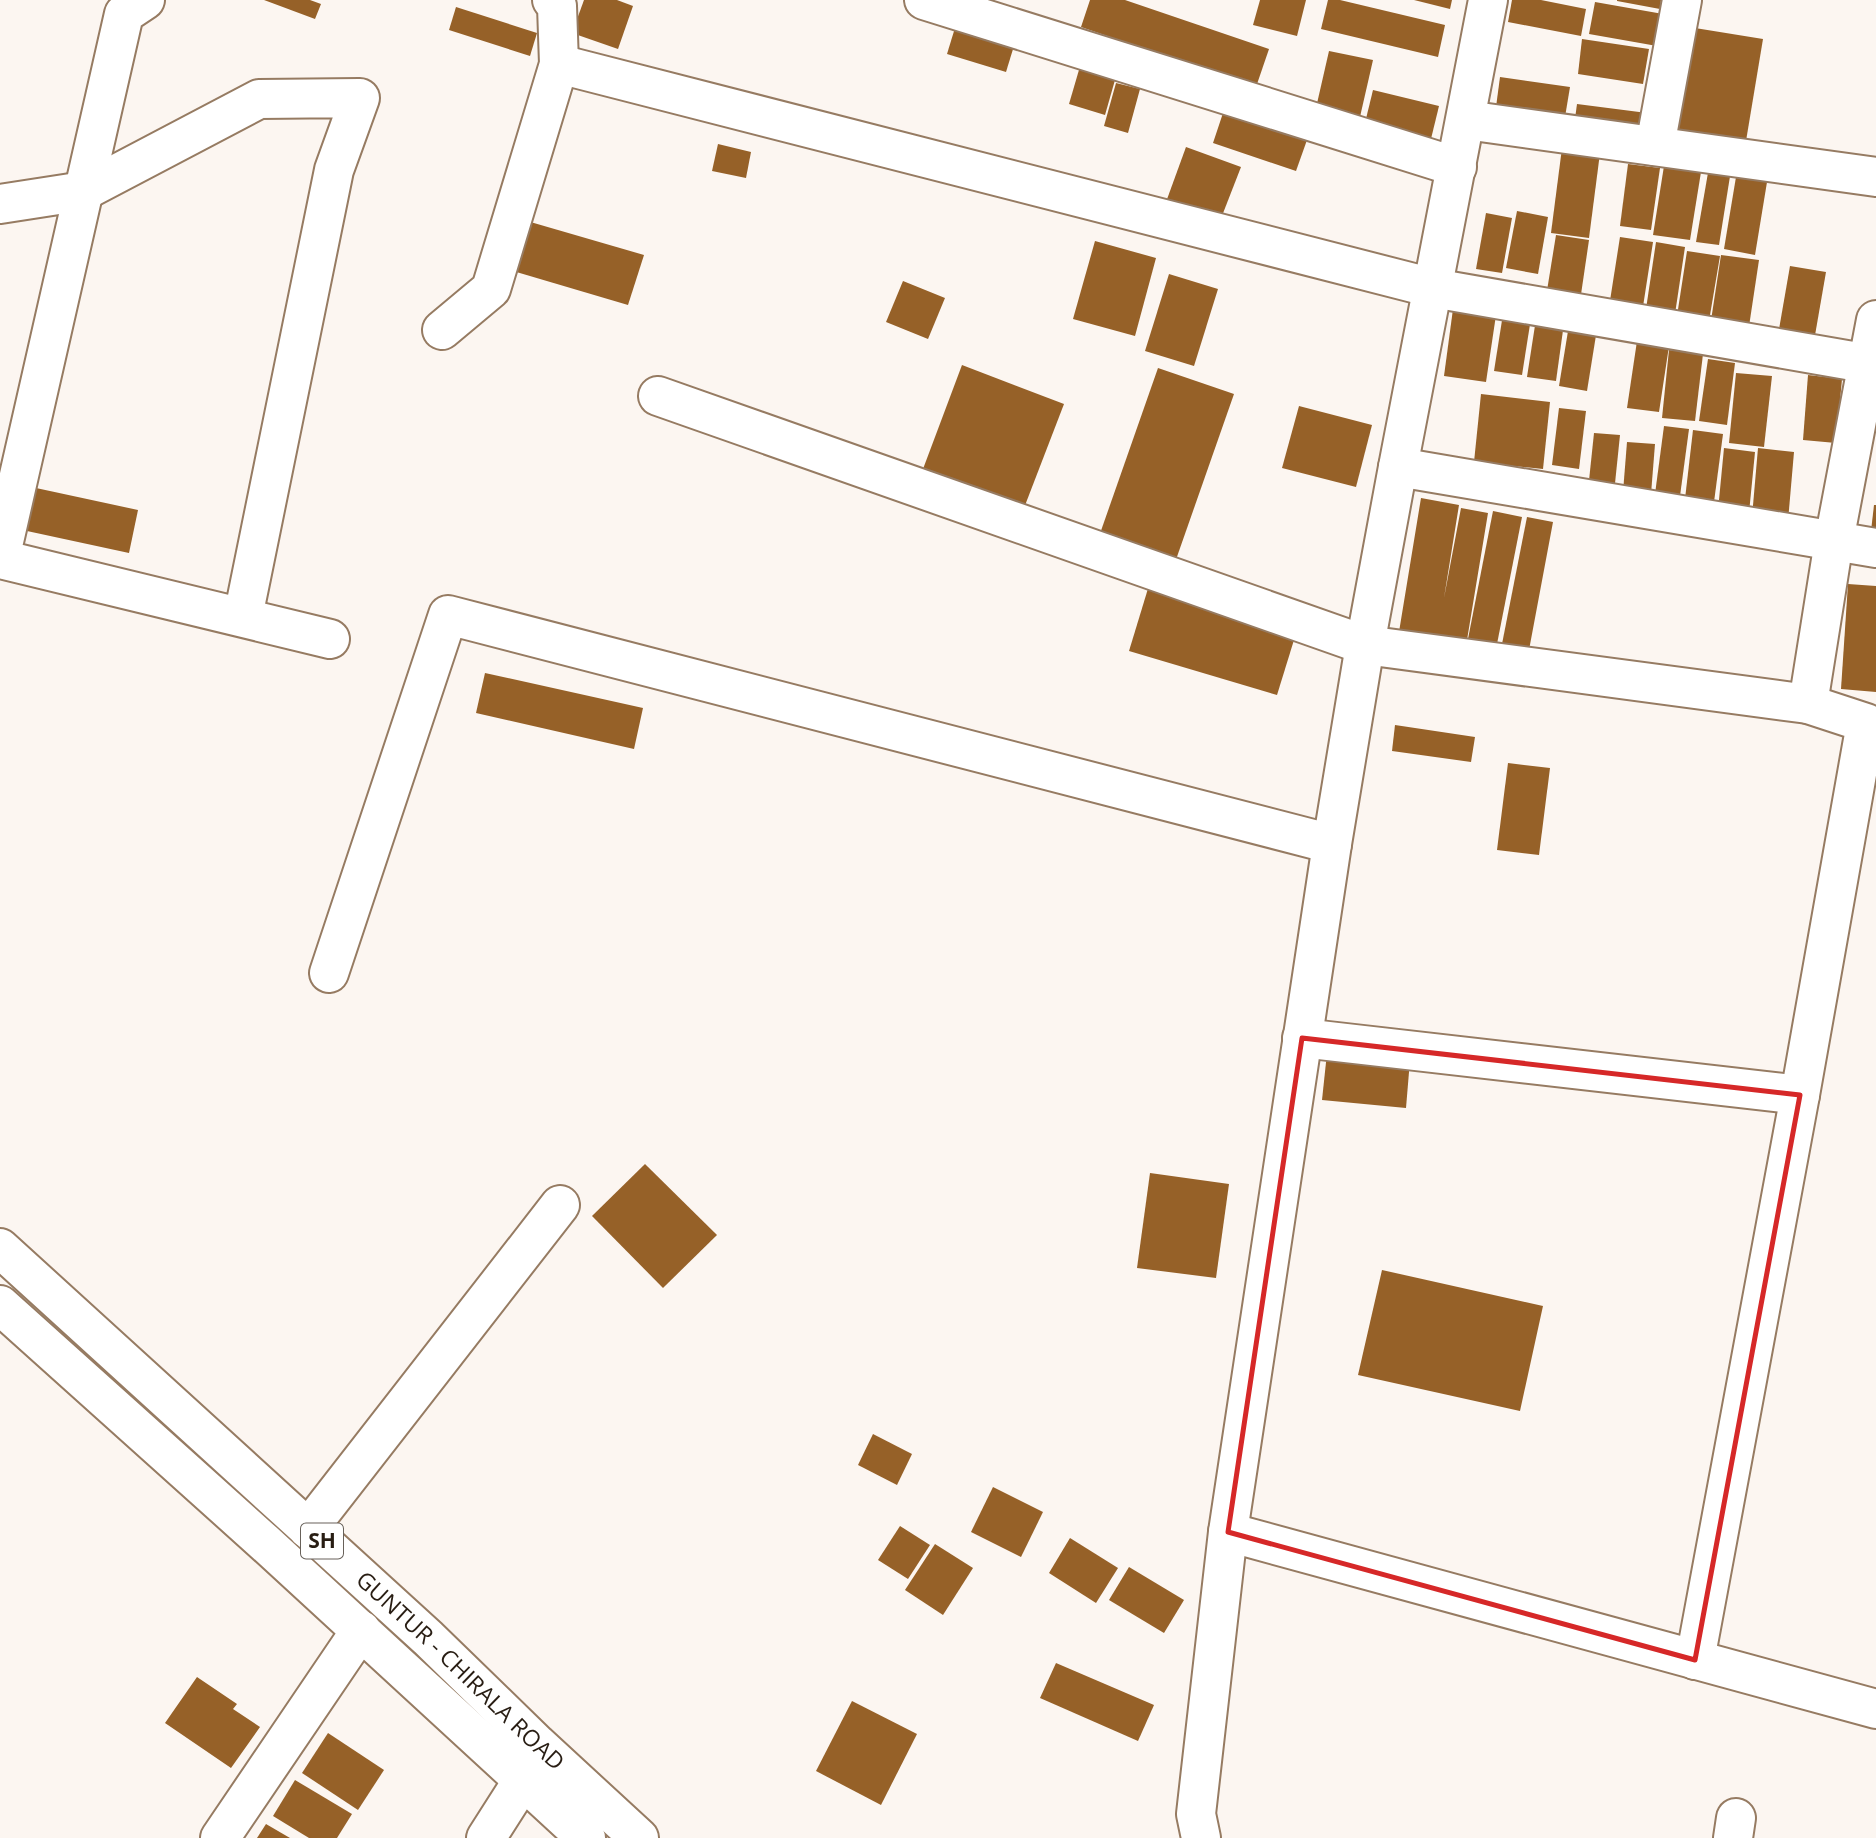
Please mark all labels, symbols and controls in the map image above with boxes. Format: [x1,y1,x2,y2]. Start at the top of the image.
road number: SH [301,1524,343,1558]
street label: GUNTUR - CHIRALA ROAD [350,1563,572,1777]

